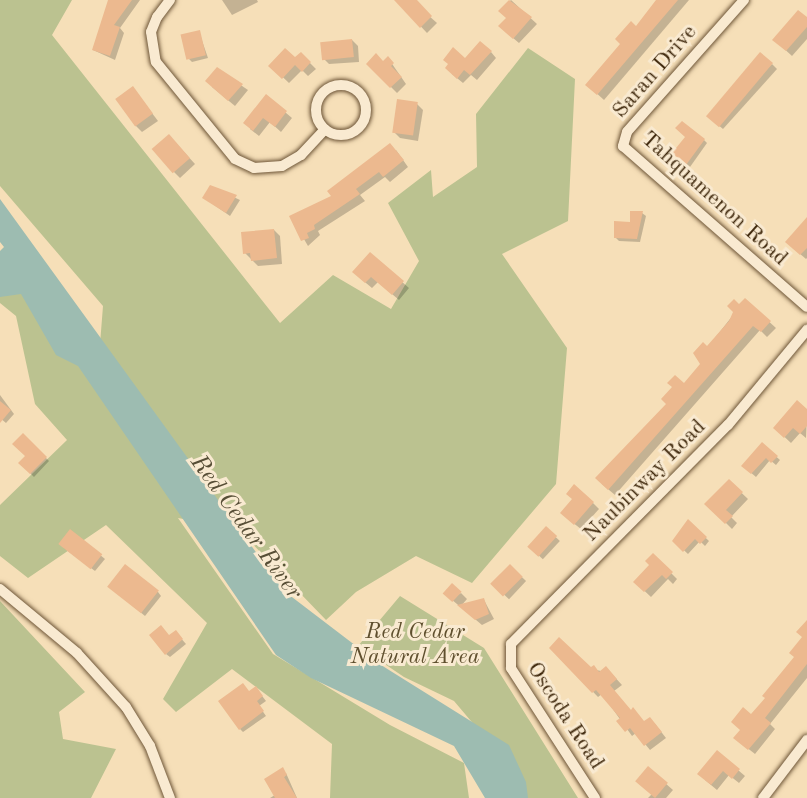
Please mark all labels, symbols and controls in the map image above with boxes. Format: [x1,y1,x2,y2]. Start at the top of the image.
street label: Saran Drive [607,20,703,124]
street label: Tahquamenon Road [635,126,793,272]
street label: Naubinway Road [578,414,712,548]
water label: Red Cedar River [183,450,307,606]
park label: Red Cedar Natural Area [351,619,479,670]
street label: Oscoda Road [520,657,610,775]

